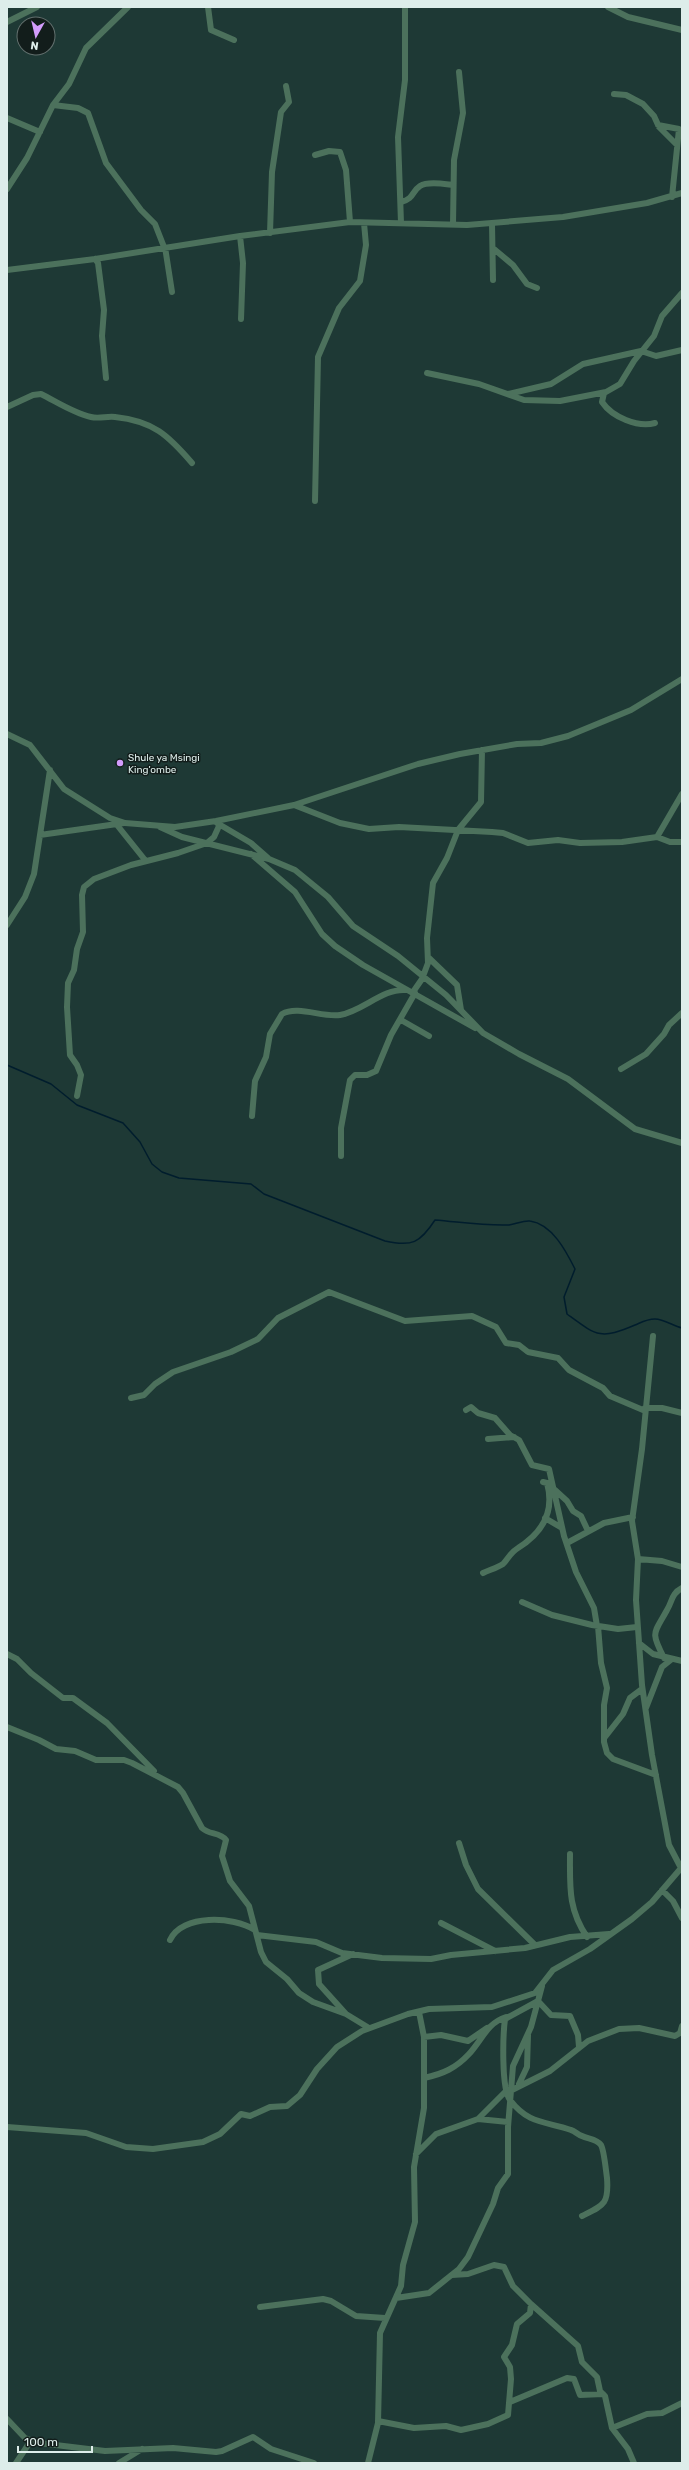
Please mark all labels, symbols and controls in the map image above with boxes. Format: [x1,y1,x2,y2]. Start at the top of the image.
north arrow [16,16,56,56]
text: N [30,38,40,52]
place label: Shule ya Msingi King'ombe [128,752,200,776]
marker: Shule ya Msingi King'ombe [115,758,125,768]
scale bar [18,2428,92,2454]
text: 100 m [24,2435,58,2449]

